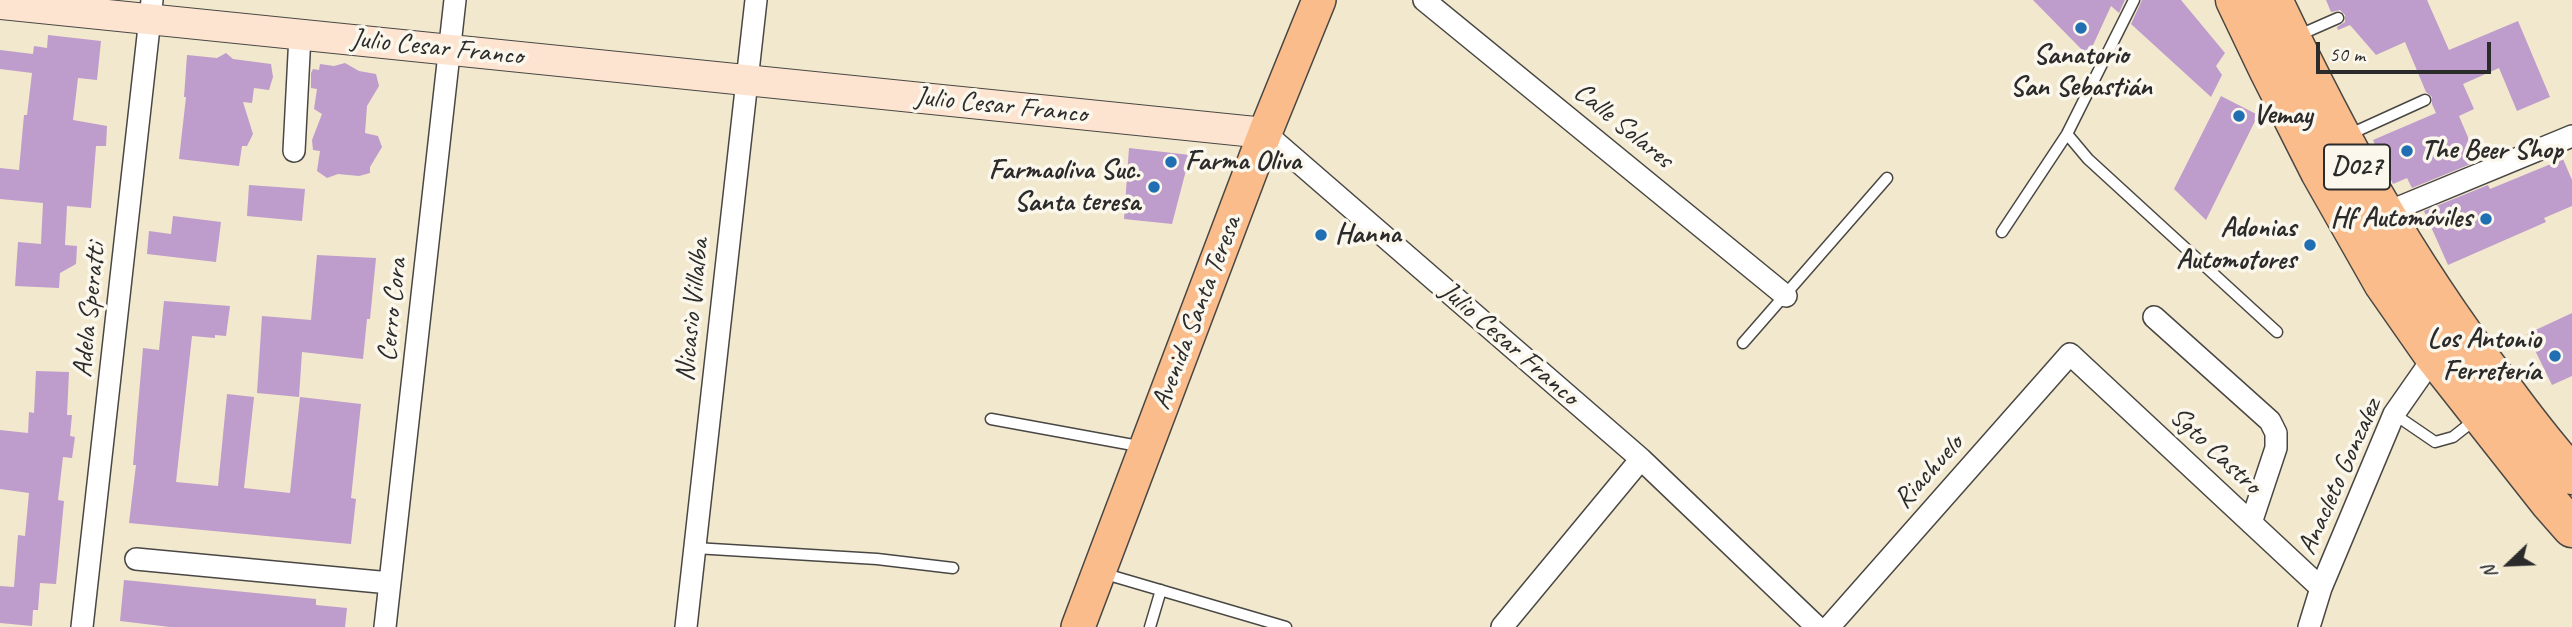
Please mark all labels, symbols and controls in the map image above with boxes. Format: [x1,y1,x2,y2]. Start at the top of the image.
marker: Sanatorio San Sebastián [2073,20,2089,36]
street label: Julio Cesar Franco [349,22,525,74]
scale bar [2320,28,2495,72]
place label: Sanatorio San Sebastián [2010,39,2152,105]
text: 50 m [2329,41,2365,67]
street label: Calle Solares [1566,76,1680,176]
street label: Julio Cesar Franco [913,80,1089,132]
place label: Vemay [2253,99,2312,133]
marker: Vemay [2231,108,2247,124]
place label: The Beer Shop [2421,134,2562,168]
marker: The Beer Shop [2399,143,2415,159]
road number: D027 [2324,144,2390,190]
place label: Farma Oliva [1185,145,1301,179]
place label: Farmaoliva Suc. Santa teresa [989,154,1140,220]
marker: Farma Oliva [1163,154,1179,170]
marker: Farmaoliva Suc. Santa teresa [1146,179,1162,195]
place label: Hf Automóviles [2330,202,2472,236]
marker: Hf Automóviles [2478,211,2494,227]
street label: Avenida Santa Teresa [1145,212,1249,414]
place label: Adonias Automotores [2176,212,2296,278]
place label: Hanna [1335,218,1401,252]
marker: Hanna [1313,227,1329,243]
street label: Nicasio Villalba [669,237,717,383]
marker: Adonias Automotores [2302,237,2318,253]
street label: Adela Speratti [66,241,114,379]
street label: Cerro Cora [371,257,415,363]
street label: Julio Cesar Franco [1433,275,1585,413]
place label: Los Antonio Ferretería [2428,323,2541,389]
marker: Los Antonio Ferretería [2547,348,2563,364]
street label: Anacleto Gonzalez [2291,394,2389,560]
street label: Sgto Castro [2162,400,2268,502]
street label: Riachuelo [1887,428,1971,516]
north arrow [2474,529,2544,599]
text: N [2476,562,2503,582]

